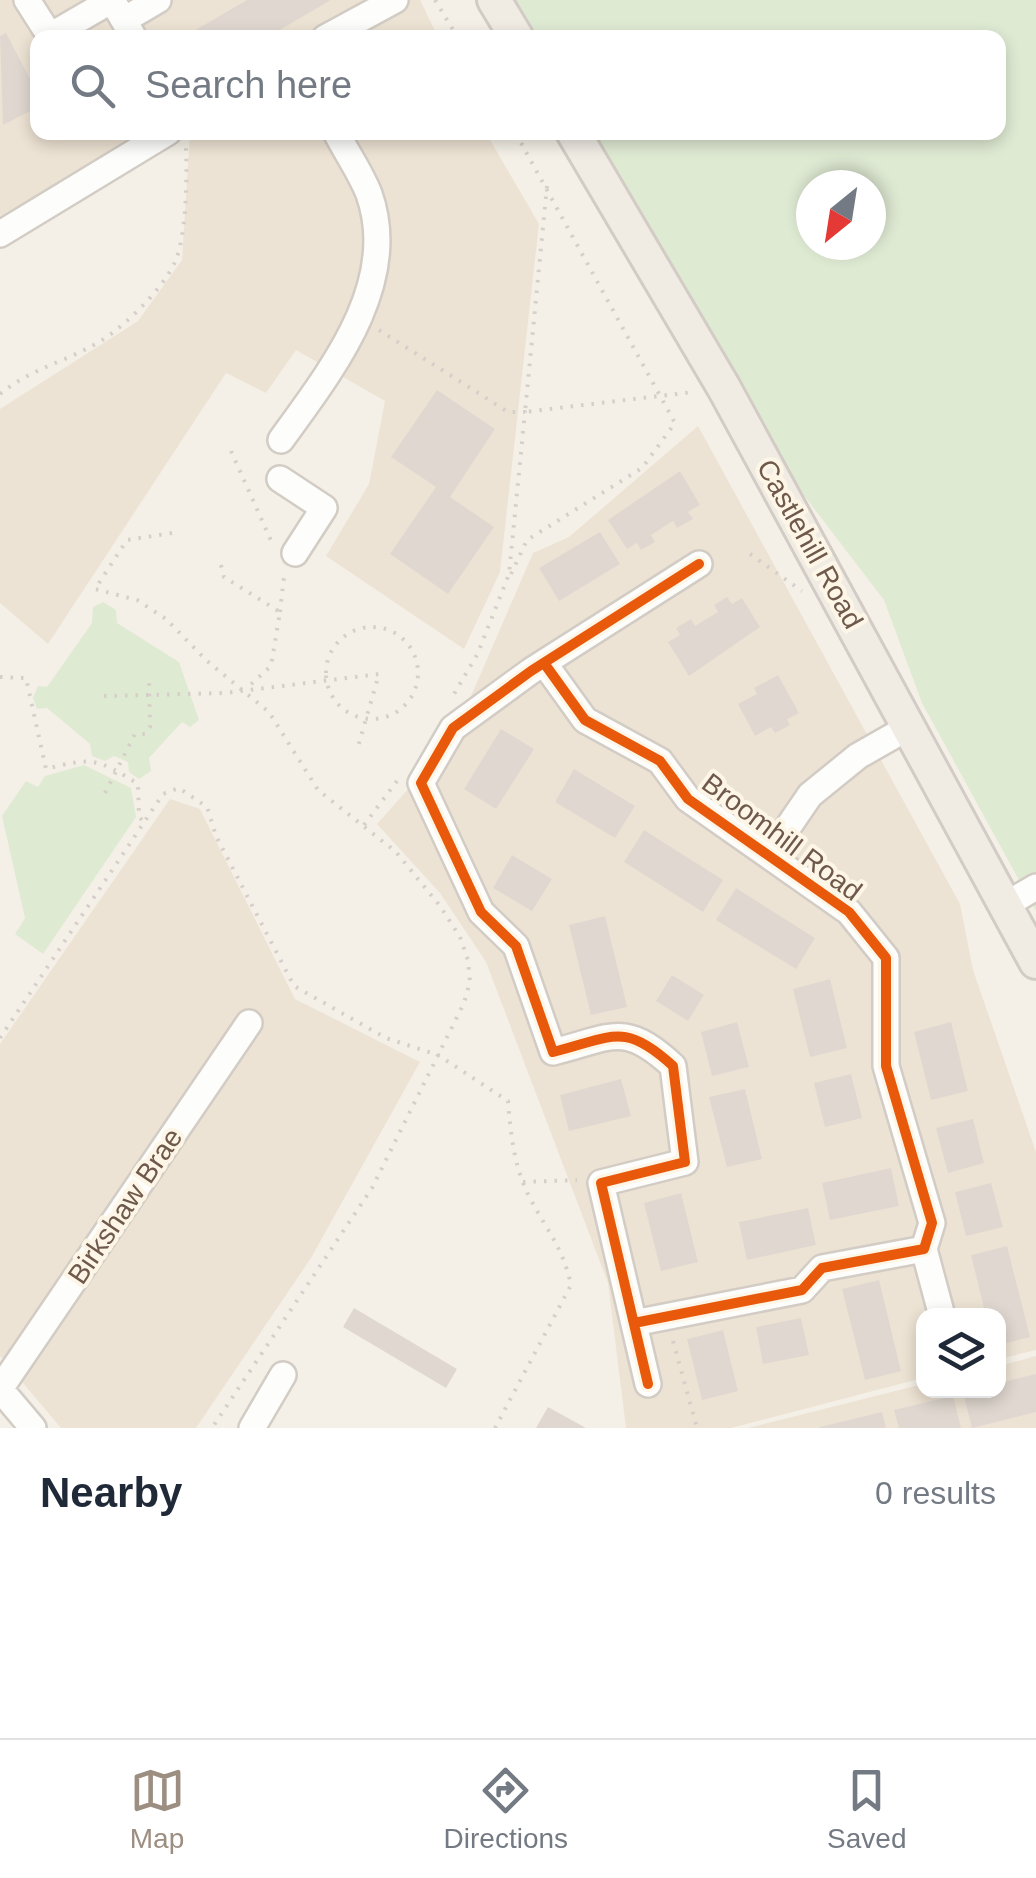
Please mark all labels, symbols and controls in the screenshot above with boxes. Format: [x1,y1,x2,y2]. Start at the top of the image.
search box [30,30,1006,140]
icon: search [65,58,120,113]
text: Search here [145,64,352,106]
north arrow [796,170,886,260]
street label: Castlehill Road [751,454,869,634]
street label: Broomhill Road [696,767,868,907]
street label: Birkshaw Brae [62,1123,188,1289]
map controls [916,1308,1006,1398]
button: layers [916,1308,1006,1398]
text: Nearby [40,1469,182,1516]
text: 0 results [875,1475,996,1511]
tab: Map [130,1763,185,1855]
tab: Directions [444,1763,568,1855]
tab: Saved [827,1763,906,1855]

